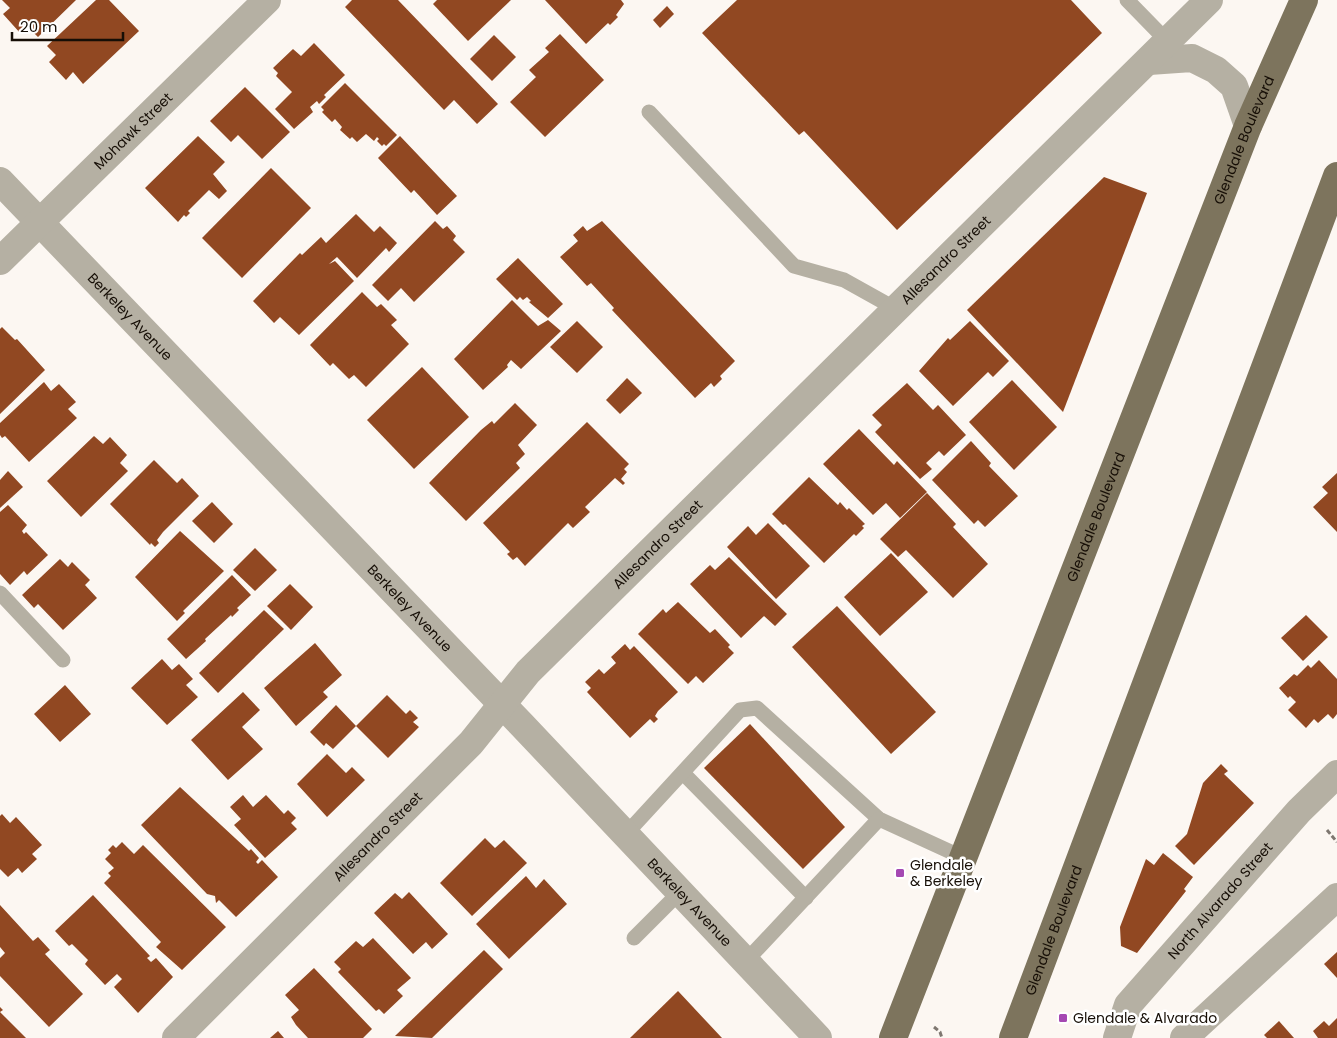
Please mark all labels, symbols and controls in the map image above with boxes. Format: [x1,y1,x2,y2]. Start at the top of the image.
scale bar [12,10,124,42]
text: 20 m [20,16,58,37]
street label: Glendale Boulevard [1208,72,1279,207]
street label: Mohawk Street [89,88,177,174]
street label: Allesandro Street [896,211,995,309]
street label: Berkeley Avenue [83,268,177,365]
street label: Glendale Boulevard [1062,449,1130,585]
street label: Allesandro Street [608,495,707,593]
street label: Berkeley Avenue [363,560,457,657]
street label: Allesandro Street [328,787,427,886]
street label: North Alvarado Street [1163,838,1277,963]
street label: Berkeley Avenue [643,854,737,951]
place label: Glendale & Berkeley [910,855,983,891]
street label: Glendale Boulevard [1020,862,1087,998]
marker: Glendale & Berkeley [894,867,906,879]
place label: Glendale & Alvarado [1073,1008,1217,1028]
marker: Glendale & Alvarado [1057,1012,1069,1024]

